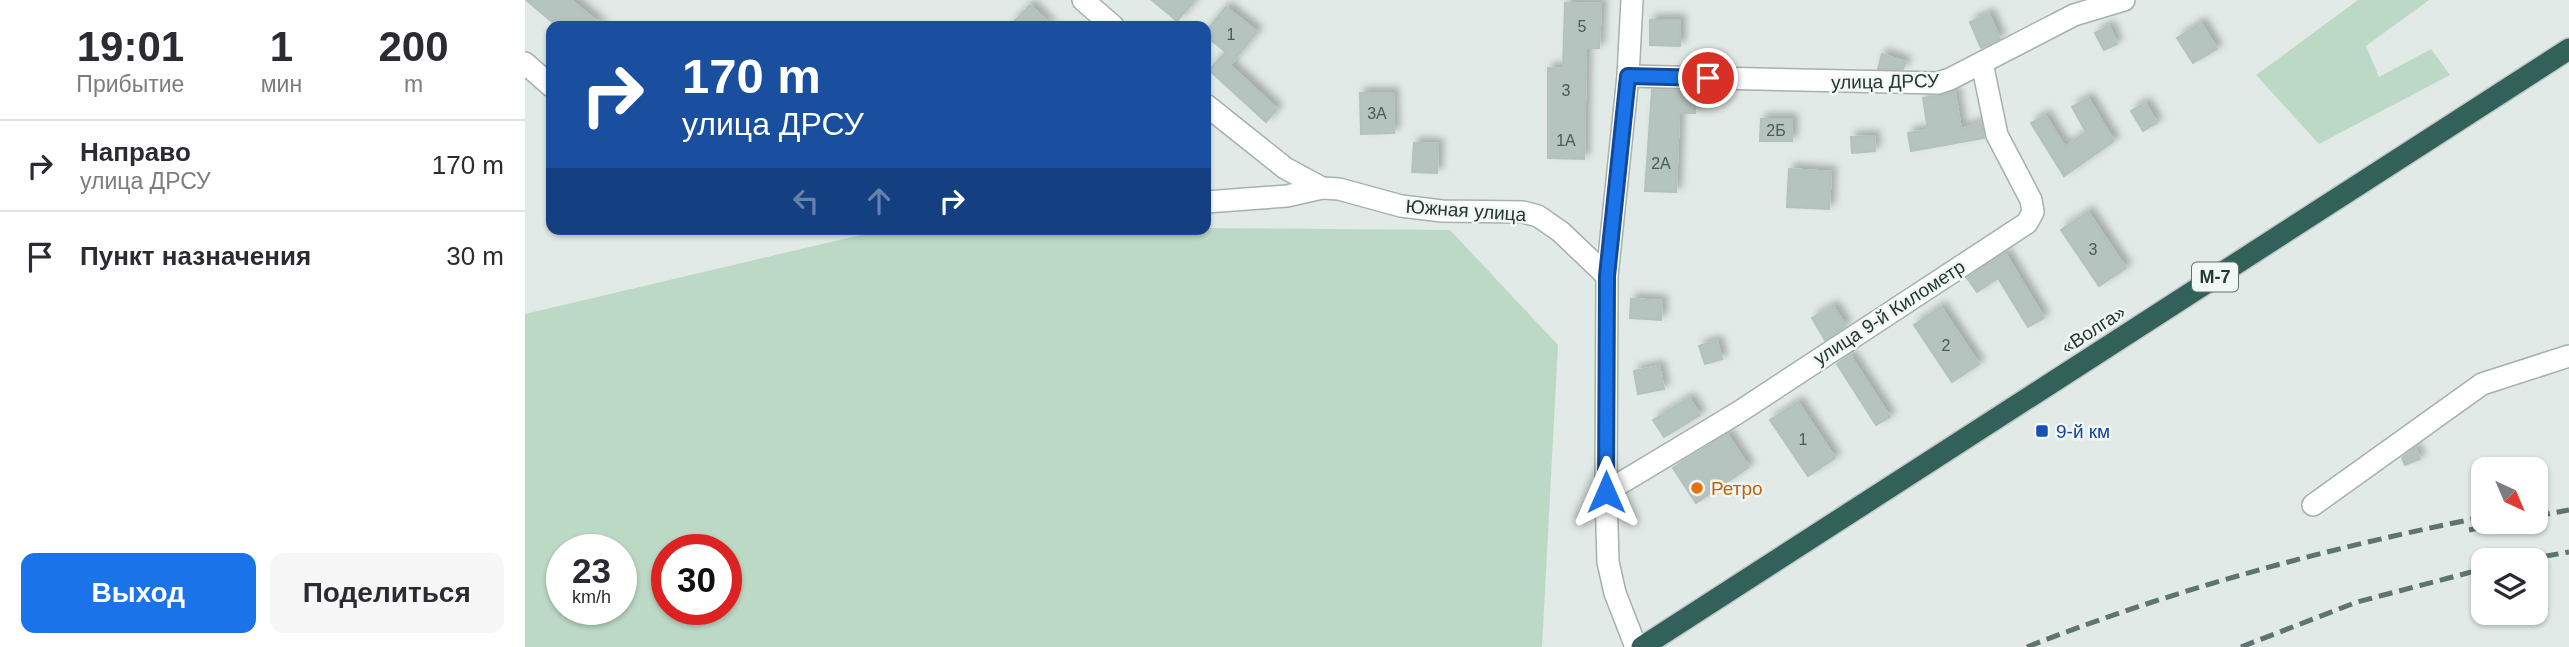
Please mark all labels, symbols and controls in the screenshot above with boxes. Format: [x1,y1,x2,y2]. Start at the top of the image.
house number: 5 [1578,18,1587,35]
text: 19:01 [77,23,184,70]
text: 1 [270,23,293,70]
text: 200 [379,23,449,70]
house number: 1 [1227,26,1236,43]
pin [1678,48,1738,108]
icon: right [567,49,658,140]
text: 170 m [682,49,821,103]
icon: arrive [1689,59,1727,97]
street label: улица ДРСУ [1831,70,1940,93]
text: Прибытие [76,71,184,97]
text: мин [261,71,302,97]
text: m [404,71,423,97]
house number: 3 [1562,82,1571,99]
house number: 3А [1367,105,1387,122]
text: улица ДРСУ [682,106,864,142]
house number: 2Б [1766,122,1786,139]
house number: 1А [1556,132,1576,149]
text: Направо [80,137,191,167]
icon: right [21,147,59,185]
text: 170 m [432,150,504,180]
house number: 2А [1651,155,1671,172]
text: улица ДРСУ [80,168,211,194]
icon: left [787,182,825,220]
icon: ahead [860,182,898,220]
icon: right [933,182,971,220]
street label: Южная улица [1405,196,1527,225]
icon: arrive [21,238,59,276]
text: Пункт назначения [80,241,311,271]
text: 30 m [446,241,504,271]
house number: 3 [2089,241,2098,258]
street label: улица 9-й Километр [1810,256,1969,369]
road number: М-7 [2192,262,2238,292]
street label: «Волга» [2057,301,2129,358]
house number: 2 [1942,337,1951,354]
place label: 9-й км [2056,421,2110,442]
marker: 9-й км [2034,423,2050,439]
house number: 1 [1799,431,1808,448]
position arrow [1569,455,1643,529]
north arrow [2471,457,2548,534]
map controls [2471,457,2548,625]
place label: Ретро [1711,478,1763,499]
marker: Ретро [1689,480,1705,496]
speed limit sign: 30 [651,534,742,625]
button: layers [2471,548,2548,625]
text: 23 [572,551,611,590]
button: Выход [21,553,256,633]
button: Поделиться [270,553,504,633]
text: km/h [572,587,611,607]

